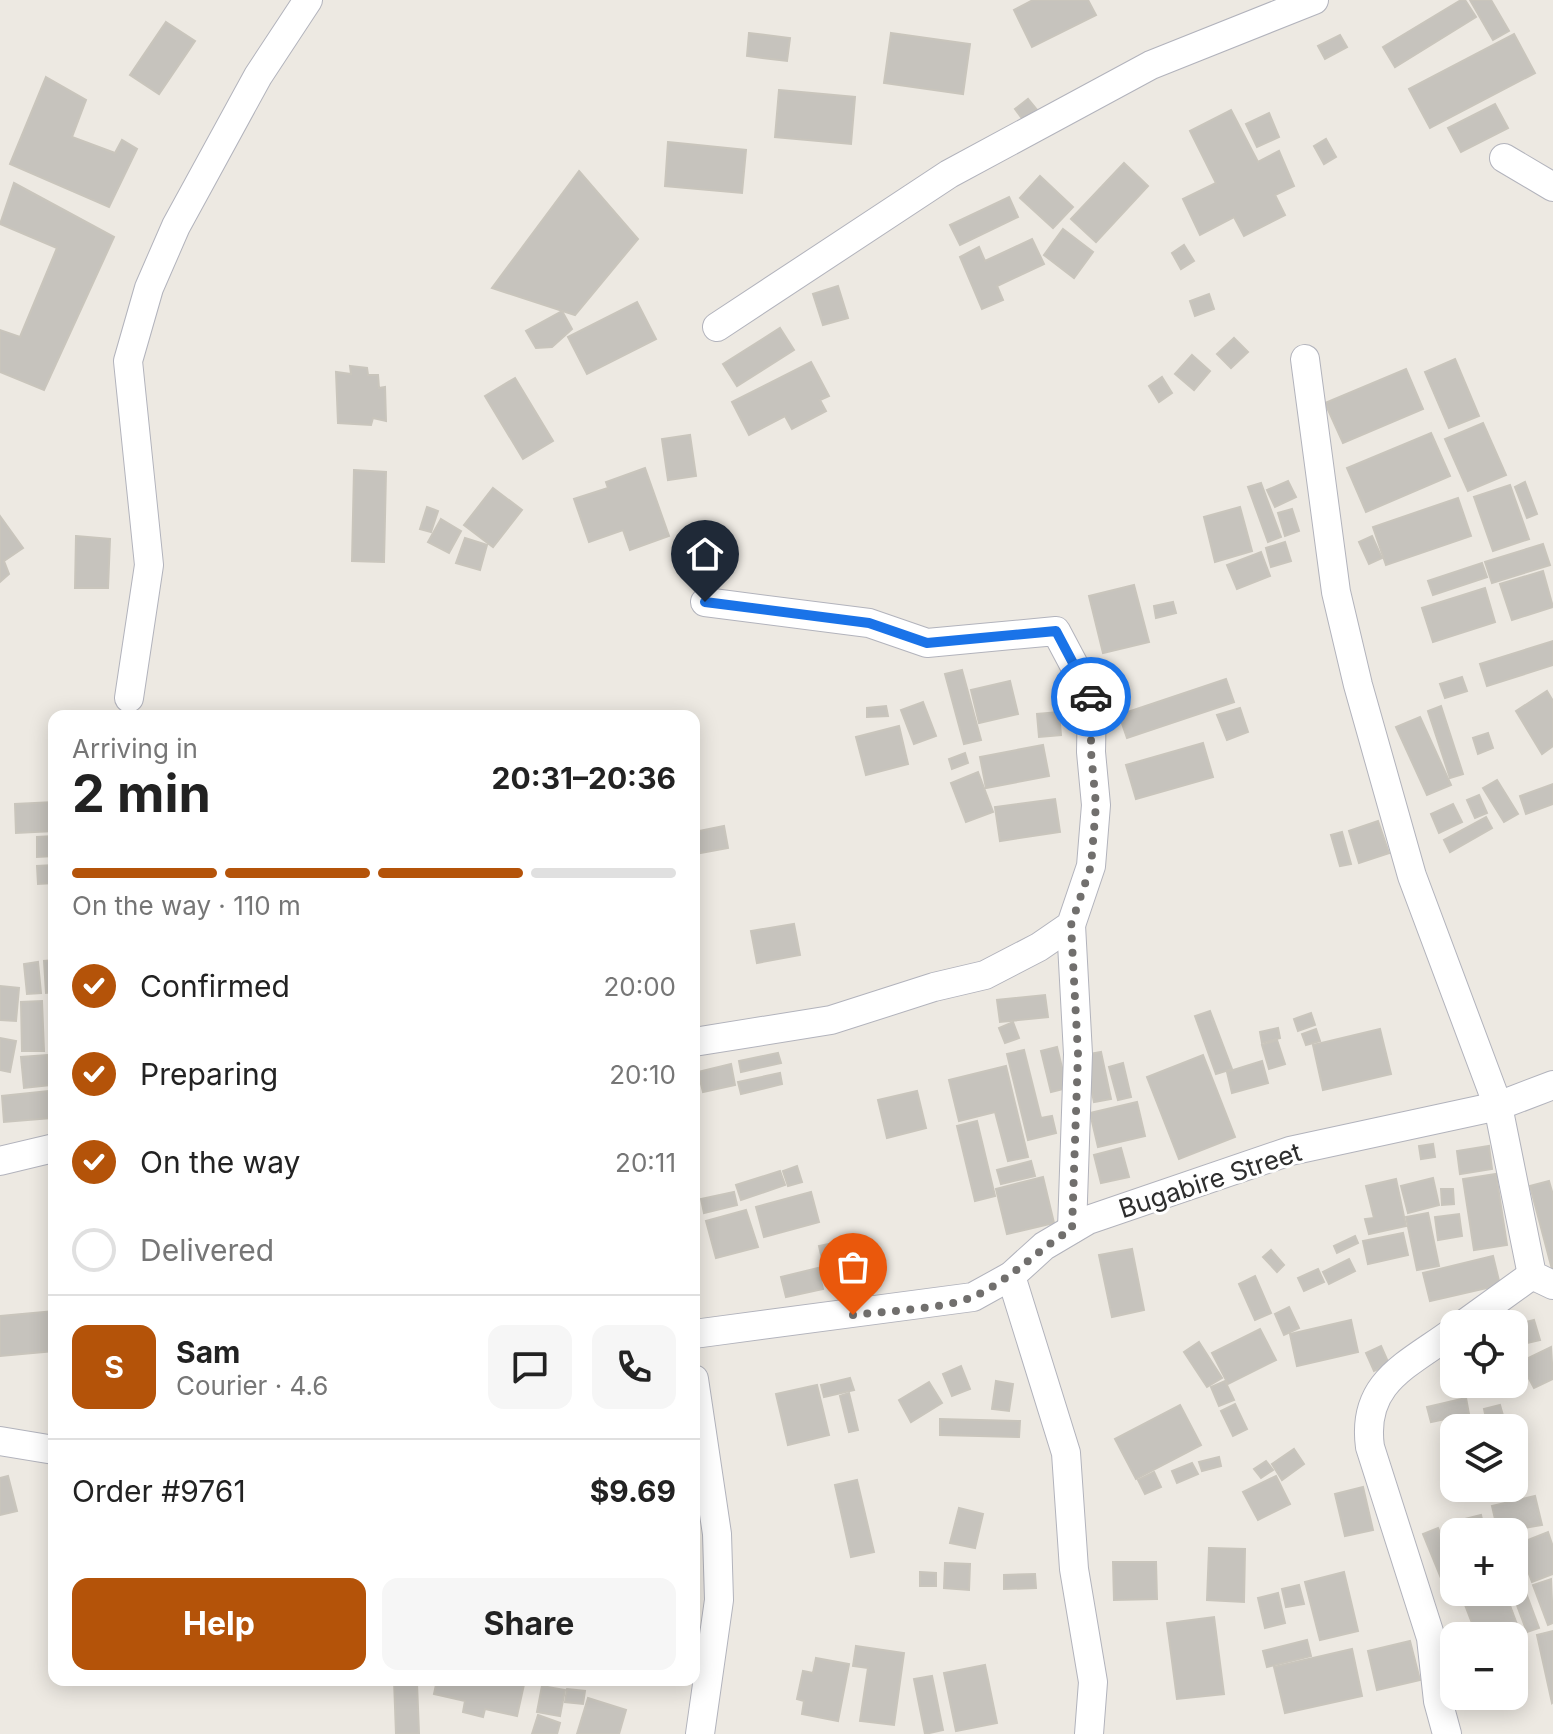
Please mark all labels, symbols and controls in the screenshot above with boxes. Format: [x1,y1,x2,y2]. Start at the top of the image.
pin [671,520,739,602]
icon: home [683,532,727,576]
courier [1051,657,1131,737]
icon: car [1069,675,1113,719]
text: Arriving in [72,733,198,764]
text: 20:31–20:36 [492,760,676,796]
text: 2 min [72,762,211,825]
text: On the way · 110 m [72,890,301,921]
icon: check [72,964,116,1008]
text: Confirmed [140,968,290,1004]
text: 20:00 [603,971,676,1002]
icon: check [72,1052,116,1096]
text: Preparing [140,1056,278,1092]
text: 20:10 [609,1059,676,1090]
street label: Bugabire Street [1115,1136,1305,1224]
icon: check [72,1140,116,1184]
text: On the way [140,1144,300,1180]
text: 20:11 [615,1147,676,1178]
text: Delivered [140,1232,274,1268]
pin [819,1233,887,1315]
icon: bag [831,1245,875,1289]
map controls [1440,1310,1528,1710]
button: locate [1440,1310,1528,1398]
button: chat [488,1325,572,1409]
button: phone [592,1325,676,1409]
text: Sam [176,1334,240,1370]
text: S [104,1349,124,1385]
text: Courier · 4.6 [176,1370,328,1401]
button: layers [1440,1414,1528,1502]
text: Order #9761 [72,1473,246,1509]
text: $9.69 [590,1473,676,1509]
button: + [1440,1518,1528,1606]
button: Help [72,1578,366,1670]
button: Share [382,1578,676,1670]
button: − [1440,1622,1528,1710]

